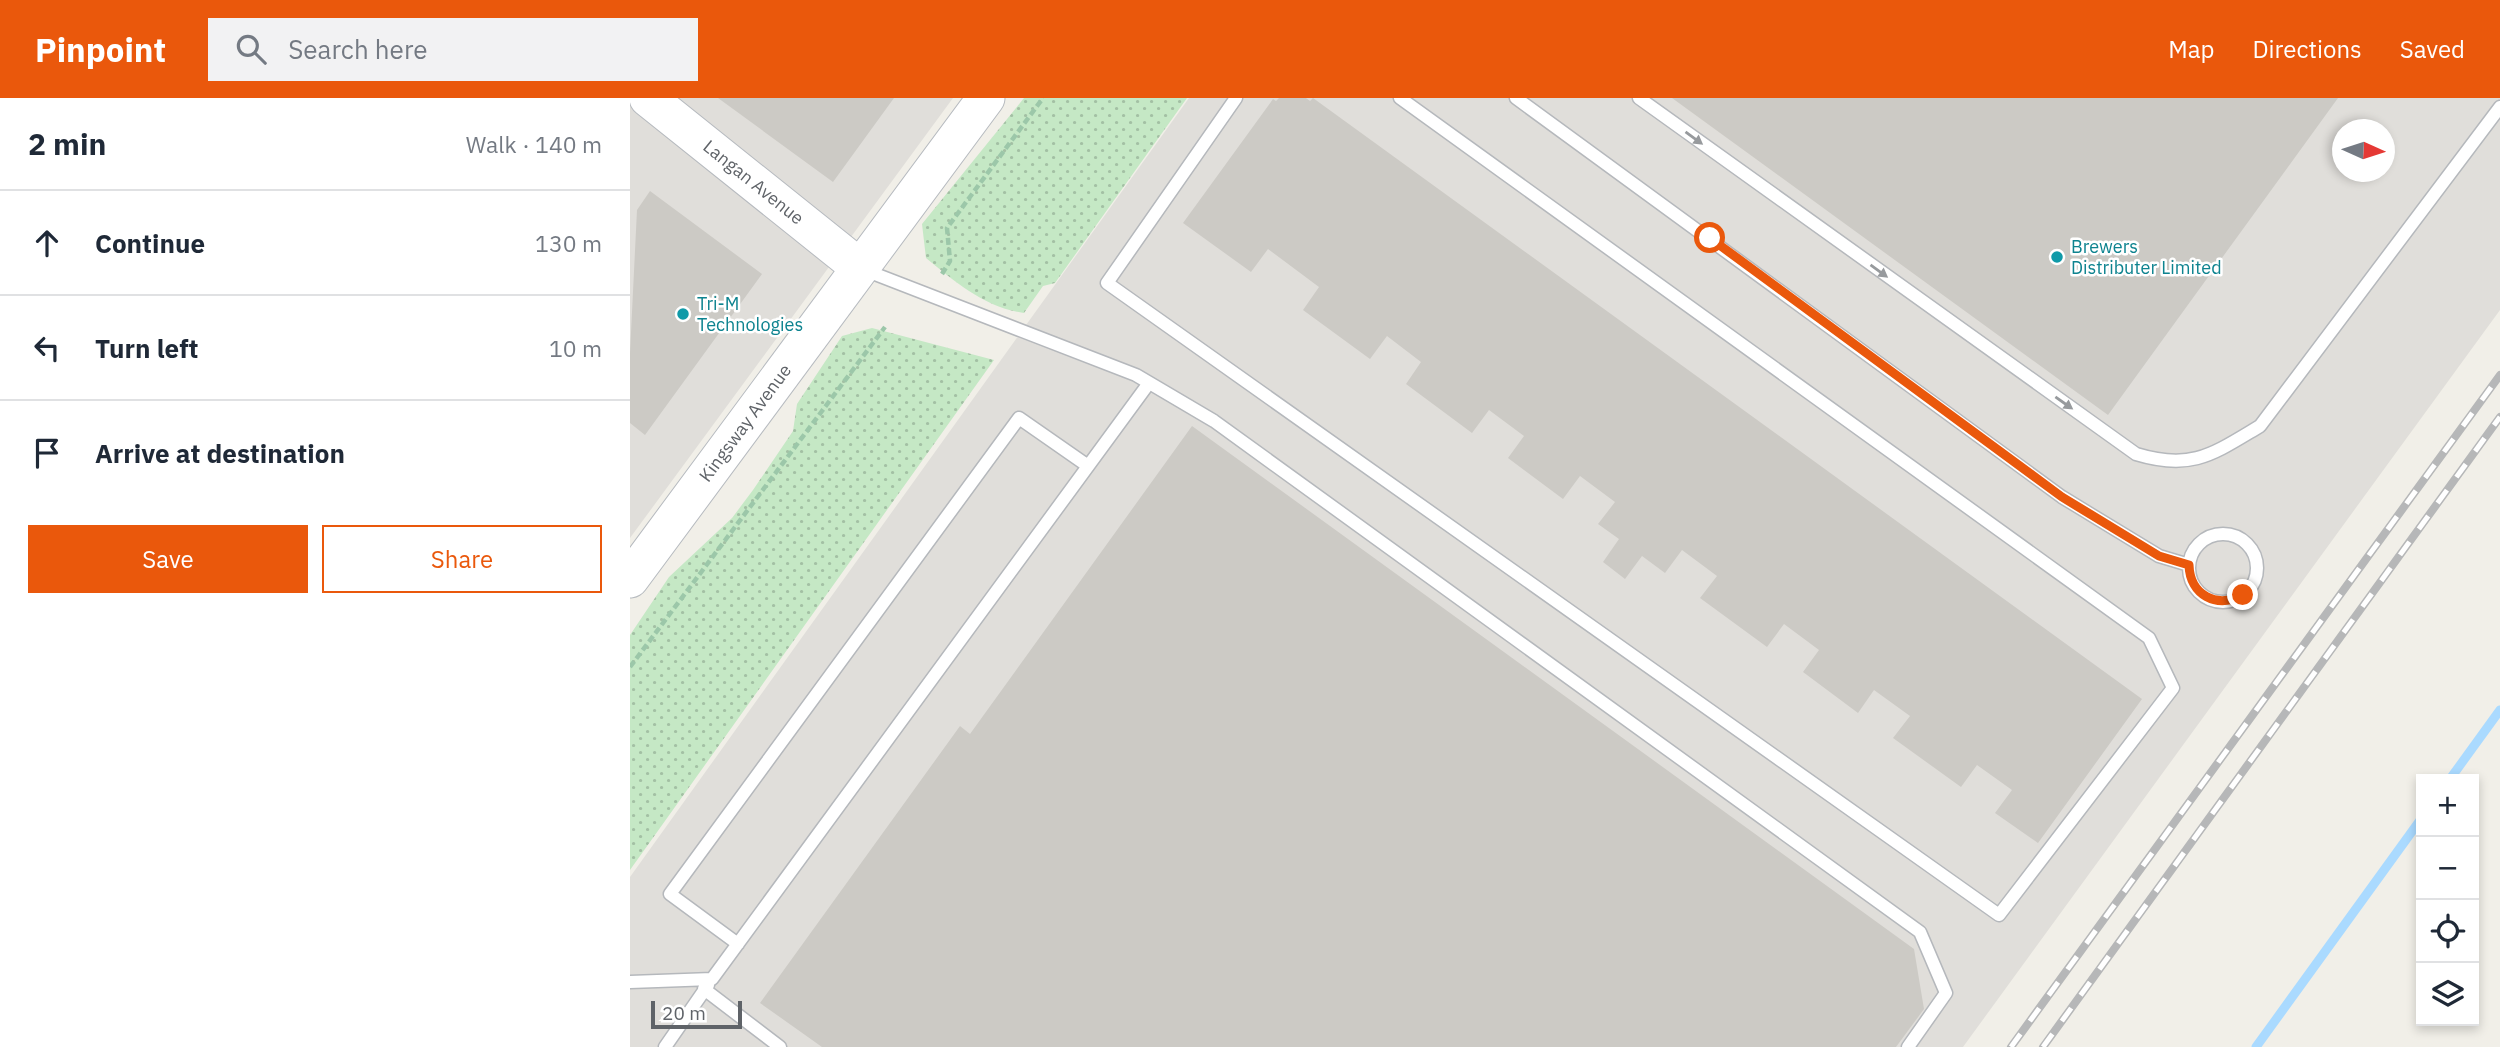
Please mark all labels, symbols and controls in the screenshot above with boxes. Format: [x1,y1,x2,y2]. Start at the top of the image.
search box [208,18,698,81]
text: Pinpoint [35,28,166,71]
icon: search [232,30,270,68]
text: Search here [288,32,428,66]
text: Map [2168,33,2214,65]
text: Directions [2252,33,2362,65]
text: Saved [2400,33,2465,65]
north arrow [2332,119,2395,182]
text: 2 min [28,124,106,163]
text: Walk · 140 m [466,129,602,159]
one-way arrow [1685,131,1703,145]
street label: Langan Avenue [699,135,809,229]
route start [1694,222,1725,253]
icon: ahead [28,224,66,262]
text: Continue [95,226,205,260]
text: 130 m [535,228,602,258]
place label: Brewers Distributer Limited [2071,235,2222,279]
marker: Brewers Distributer Limited [2049,249,2065,265]
one-way arrow [1870,264,1888,278]
place label: Tri-M Technologies [697,292,803,336]
marker: Tri-M Technologies [675,306,691,322]
icon: left [28,329,66,367]
text: Turn left [95,331,198,365]
text: 10 m [549,333,602,363]
street label: Kingsway Avenue [694,359,796,486]
one-way arrow [2055,396,2073,410]
icon: arrive [28,434,66,472]
text: Arrive at destination [95,436,345,470]
button: Save [28,525,308,593]
button: Share [322,525,602,593]
route end [2227,579,2258,610]
map controls [2416,774,2479,1026]
button: + [2416,774,2479,837]
button: − [2416,837,2479,900]
button: locate [2416,900,2479,963]
button: layers [2416,963,2479,1026]
scale bar [651,998,742,1030]
text: 20 m [662,1001,706,1025]

